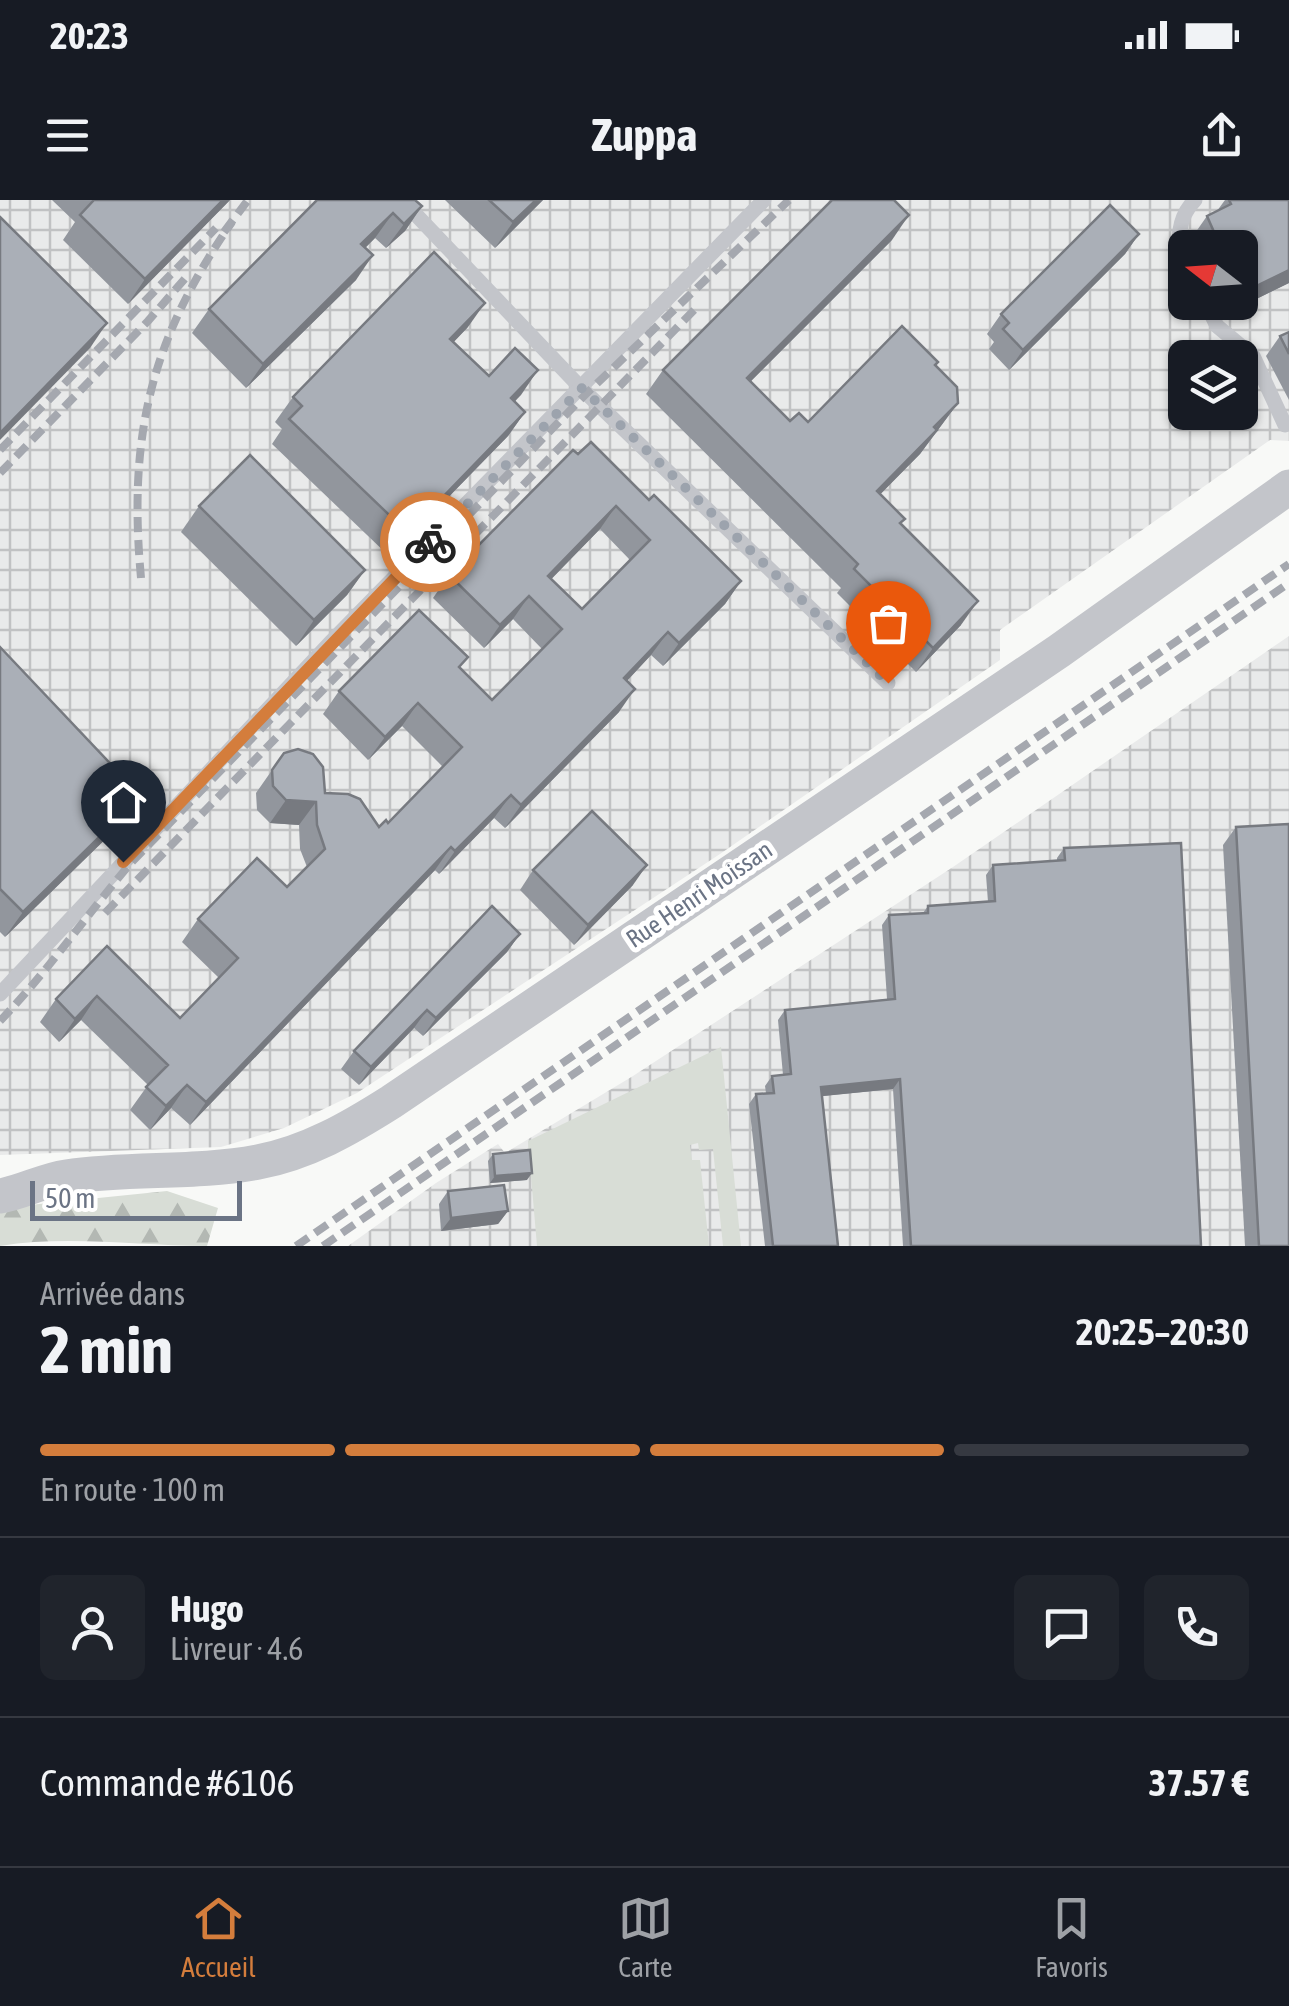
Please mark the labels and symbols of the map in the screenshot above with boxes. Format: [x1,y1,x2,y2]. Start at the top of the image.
north arrow [1168,230,1258,320]
courier [380,492,480,592]
pin [846,581,931,684]
pin [81,760,166,863]
street label: Rue Henri Moissan [621,835,777,953]
scale bar [30,1176,242,1220]

